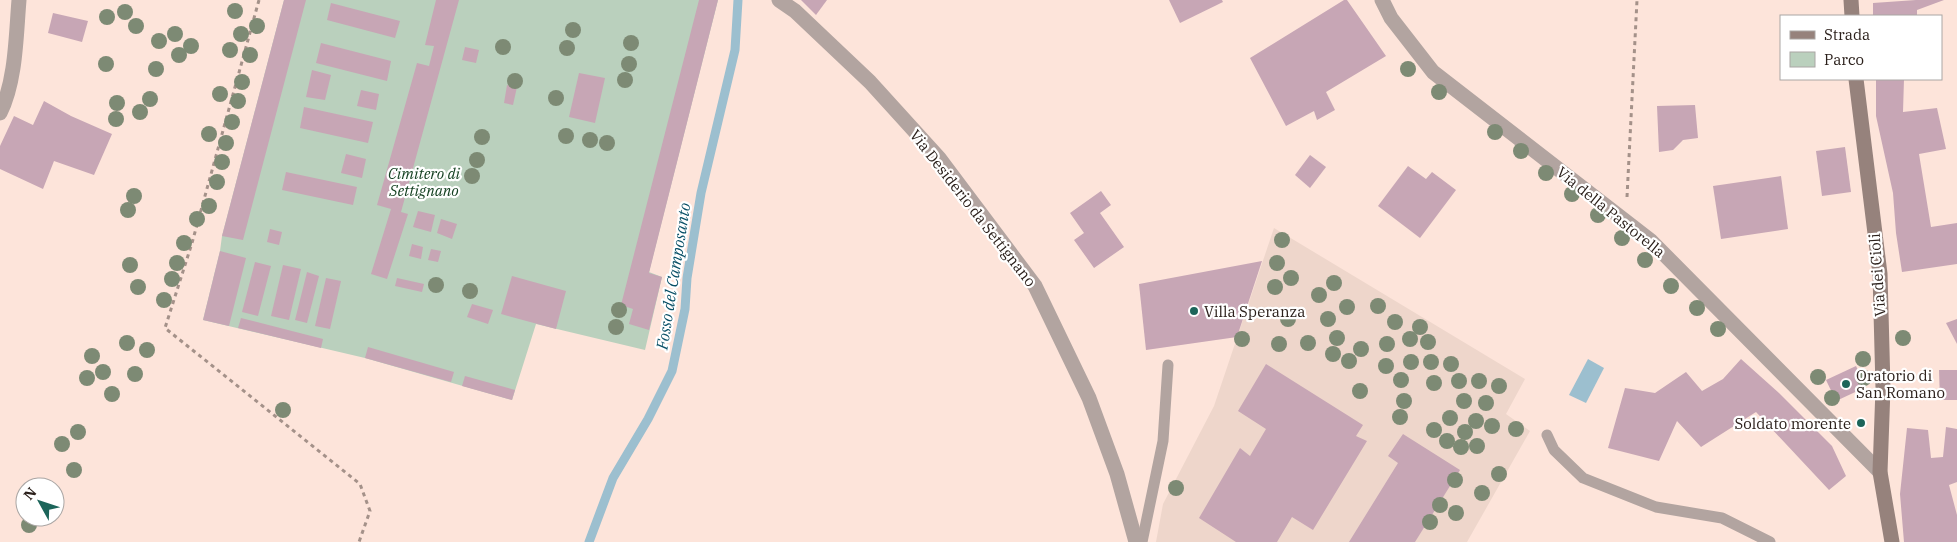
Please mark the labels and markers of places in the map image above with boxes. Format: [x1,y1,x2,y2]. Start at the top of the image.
place label: Villa Speranza [1204,302,1305,321]
marker: Villa Speranza [1188,305,1200,317]
place label: Oratorio di San Romano [1856,366,1945,402]
marker: Oratorio di San Romano [1840,378,1852,390]
place label: Soldato morente [1734,414,1851,433]
marker: Soldato morente [1855,417,1867,429]

